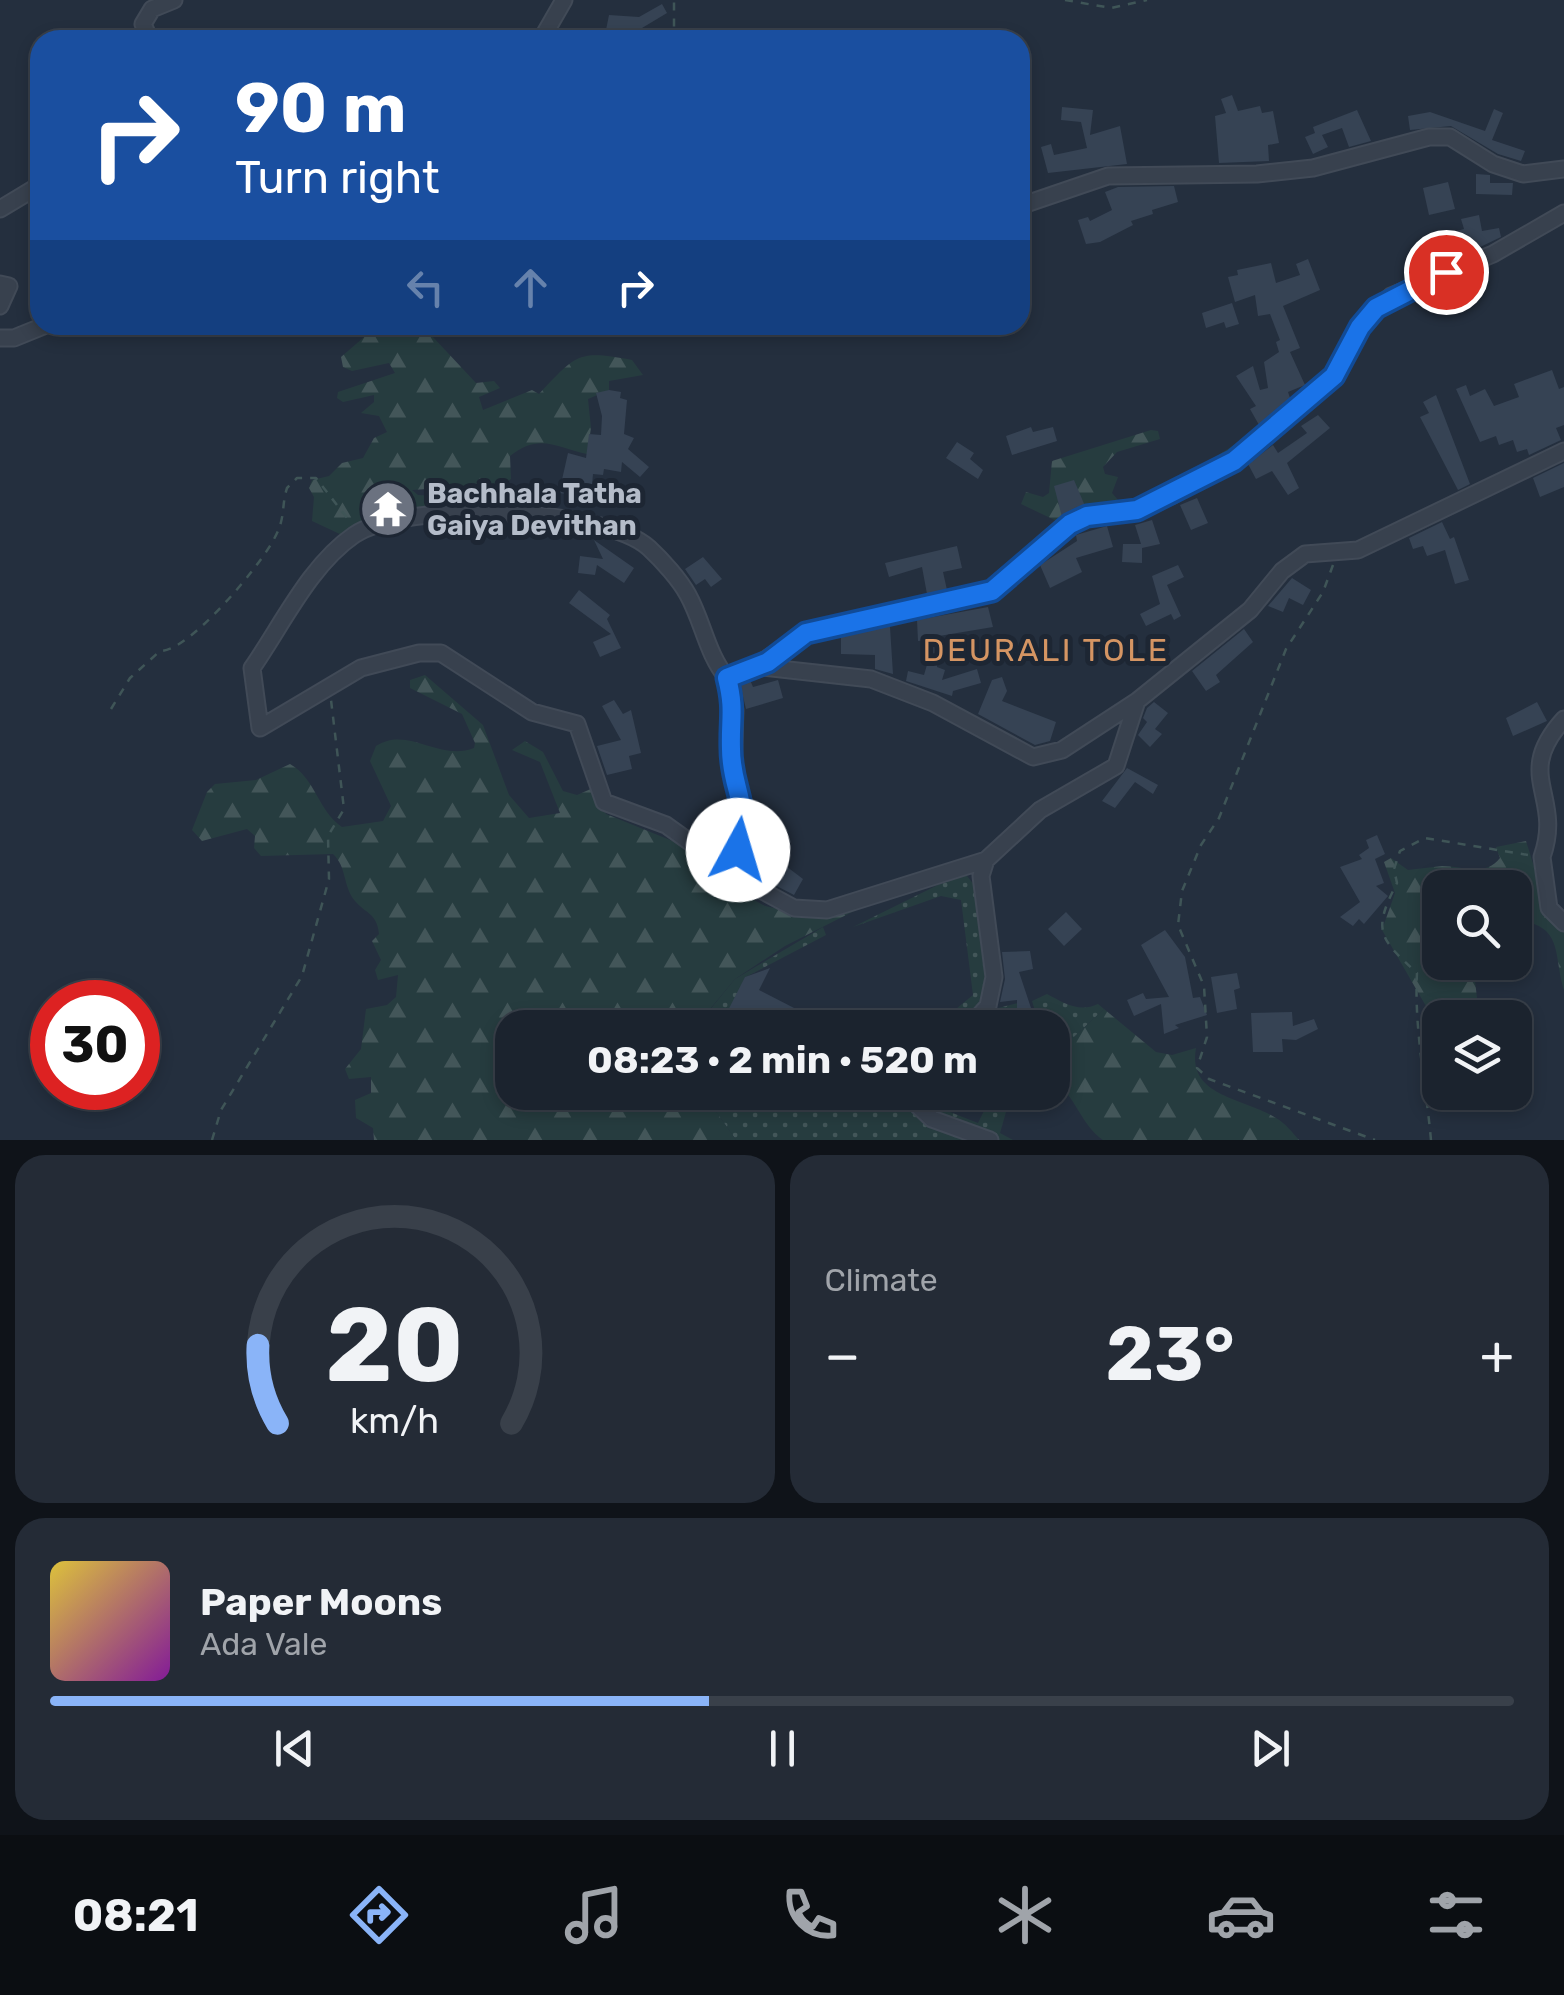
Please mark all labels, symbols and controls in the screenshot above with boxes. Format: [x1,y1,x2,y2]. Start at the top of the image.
text: 90 m [235,67,407,150]
icon: right [70,70,200,200]
text: Turn right [235,151,439,204]
pin [1404,230,1489,315]
icon: arrive [1419,245,1474,300]
icon: left [398,260,453,315]
icon: ahead [503,260,558,315]
icon: right [608,260,663,315]
place label: Bachhala Tatha Gaiya Devithan [427,477,642,542]
temple icon: Bachhala Tatha Gaiya Devithan [358,479,418,539]
district label: DEURALI TOLE [922,631,1170,669]
position arrow [686,798,790,902]
map controls [1422,870,1532,1110]
button: search [1422,870,1532,980]
speed limit sign: 30 [30,980,160,1110]
button: layers [1422,1000,1532,1110]
text: 08:23 · 2 min · 520 m [587,1037,978,1083]
text: Climate [825,1261,938,1299]
text: 20 [326,1284,464,1407]
text: 23° [1105,1310,1235,1399]
text: − [825,1323,860,1388]
text: + [1480,1323,1514,1388]
text: km/h [350,1400,439,1442]
text: Paper Moons [200,1579,442,1625]
text: Ada Vale [200,1625,327,1663]
icon: previous [267,1721,322,1776]
icon: pause [755,1721,810,1776]
icon: next [1243,1721,1298,1776]
icon: directions [344,1880,414,1950]
icon: music [559,1880,629,1950]
icon: phone [775,1880,845,1950]
icon: climate [990,1880,1060,1950]
icon: car [1206,1880,1276,1950]
icon: filters [1421,1880,1491,1950]
text: 08:21 [73,1889,199,1942]

